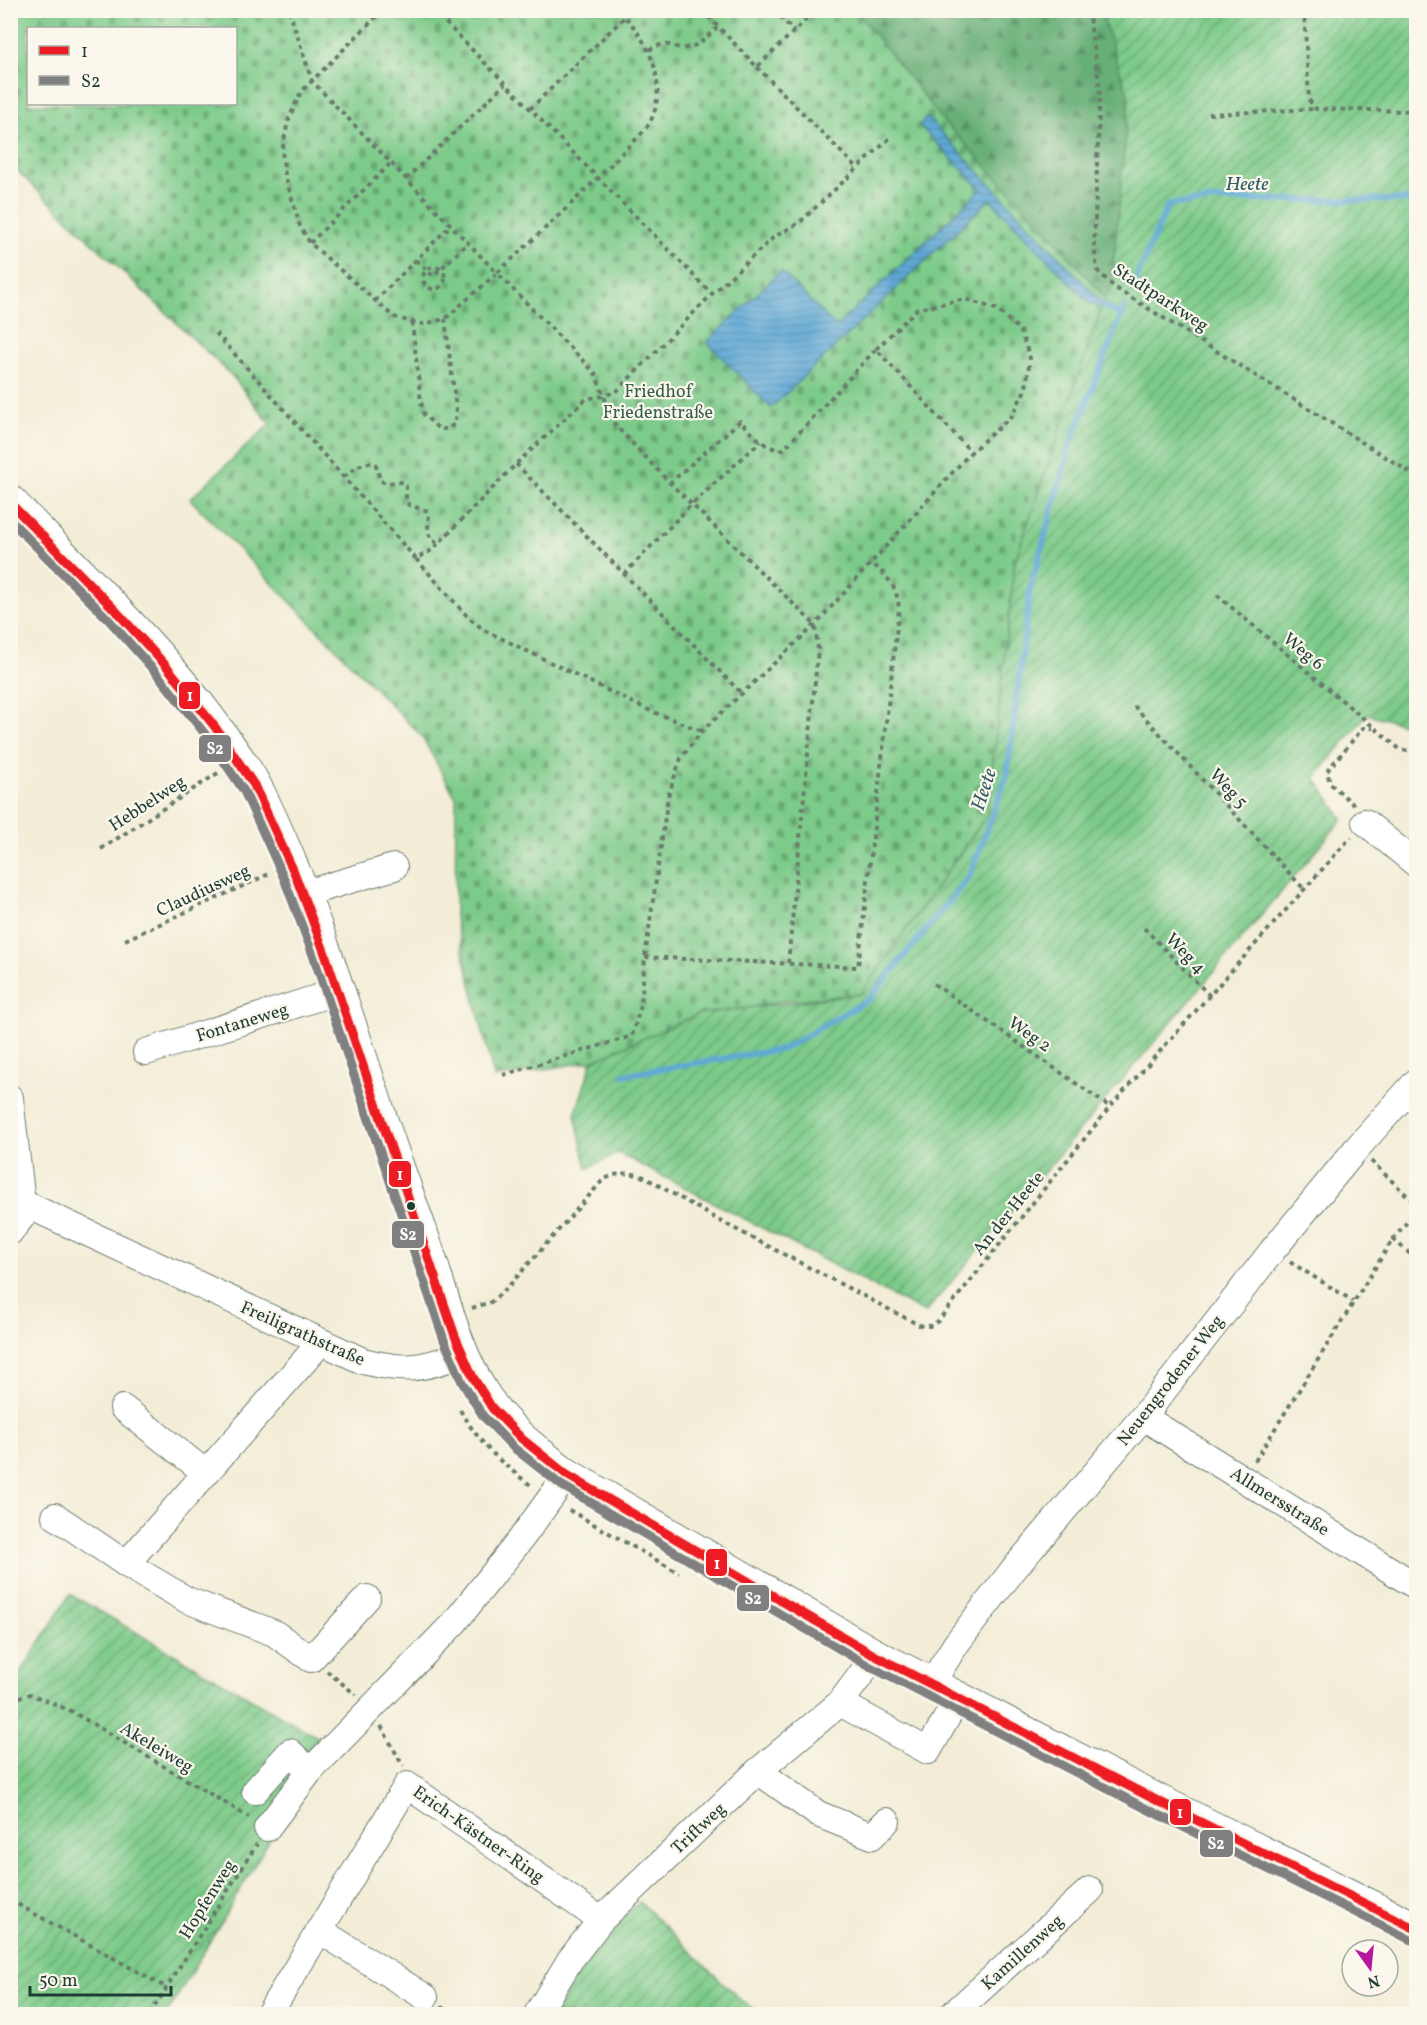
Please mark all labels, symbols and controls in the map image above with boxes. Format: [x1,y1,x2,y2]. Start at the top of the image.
legend [27,27,237,105]
text: 1 [81,40,88,65]
text: S2 [81,70,101,95]
water label: Heete [1225,171,1269,199]
street label: Stadtparkweg [1107,258,1213,339]
park label: Friedhof Friedenstraße [603,380,713,426]
street label: Weg 6 [1277,627,1329,677]
line badge: 1 [178,681,201,710]
text: 1 [187,686,193,708]
line badge: S2 [198,734,232,763]
text: S2 [206,739,224,761]
street label: Weg 5 [1203,763,1253,815]
water label: Heete [965,764,1005,814]
street label: Hebbelweg [105,770,191,838]
street label: Claudiusweg [153,859,255,924]
street label: Weg 4 [1159,928,1211,980]
street label: Fontaneweg [193,998,292,1049]
street label: Weg 2 [1002,1011,1056,1059]
line badge: 1 [388,1160,412,1188]
text: 1 [397,1165,403,1187]
street label: An der Heete [967,1166,1051,1261]
unlabelled marker [405,1200,417,1212]
line badge: S2 [391,1220,425,1249]
text: S2 [399,1225,417,1247]
street label: Freiligrathstraße [236,1296,369,1373]
street label: Neuengrodener Weg [1112,1310,1230,1452]
street label: Allmersstraße [1225,1462,1334,1543]
line badge: 1 [705,1548,728,1577]
text: 1 [714,1554,720,1576]
line badge: S2 [736,1584,770,1612]
text: S2 [744,1589,762,1611]
street label: Akeleiweg [115,1717,198,1780]
street label: Erich-Kästner-Ring [407,1780,549,1890]
street label: Triftweg [666,1797,732,1861]
line badge: 1 [1169,1798,1192,1826]
text: 1 [1177,1803,1183,1825]
line badge: S2 [1199,1829,1234,1858]
text: S2 [1207,1834,1225,1856]
street label: Hopfenweg [174,1855,243,1944]
street label: Kamillenweg [976,1909,1070,1997]
north arrow [1340,1938,1400,1998]
scale bar [30,1959,171,1997]
text: N [1365,1968,1382,1993]
text: 50 m [39,1969,78,1994]

